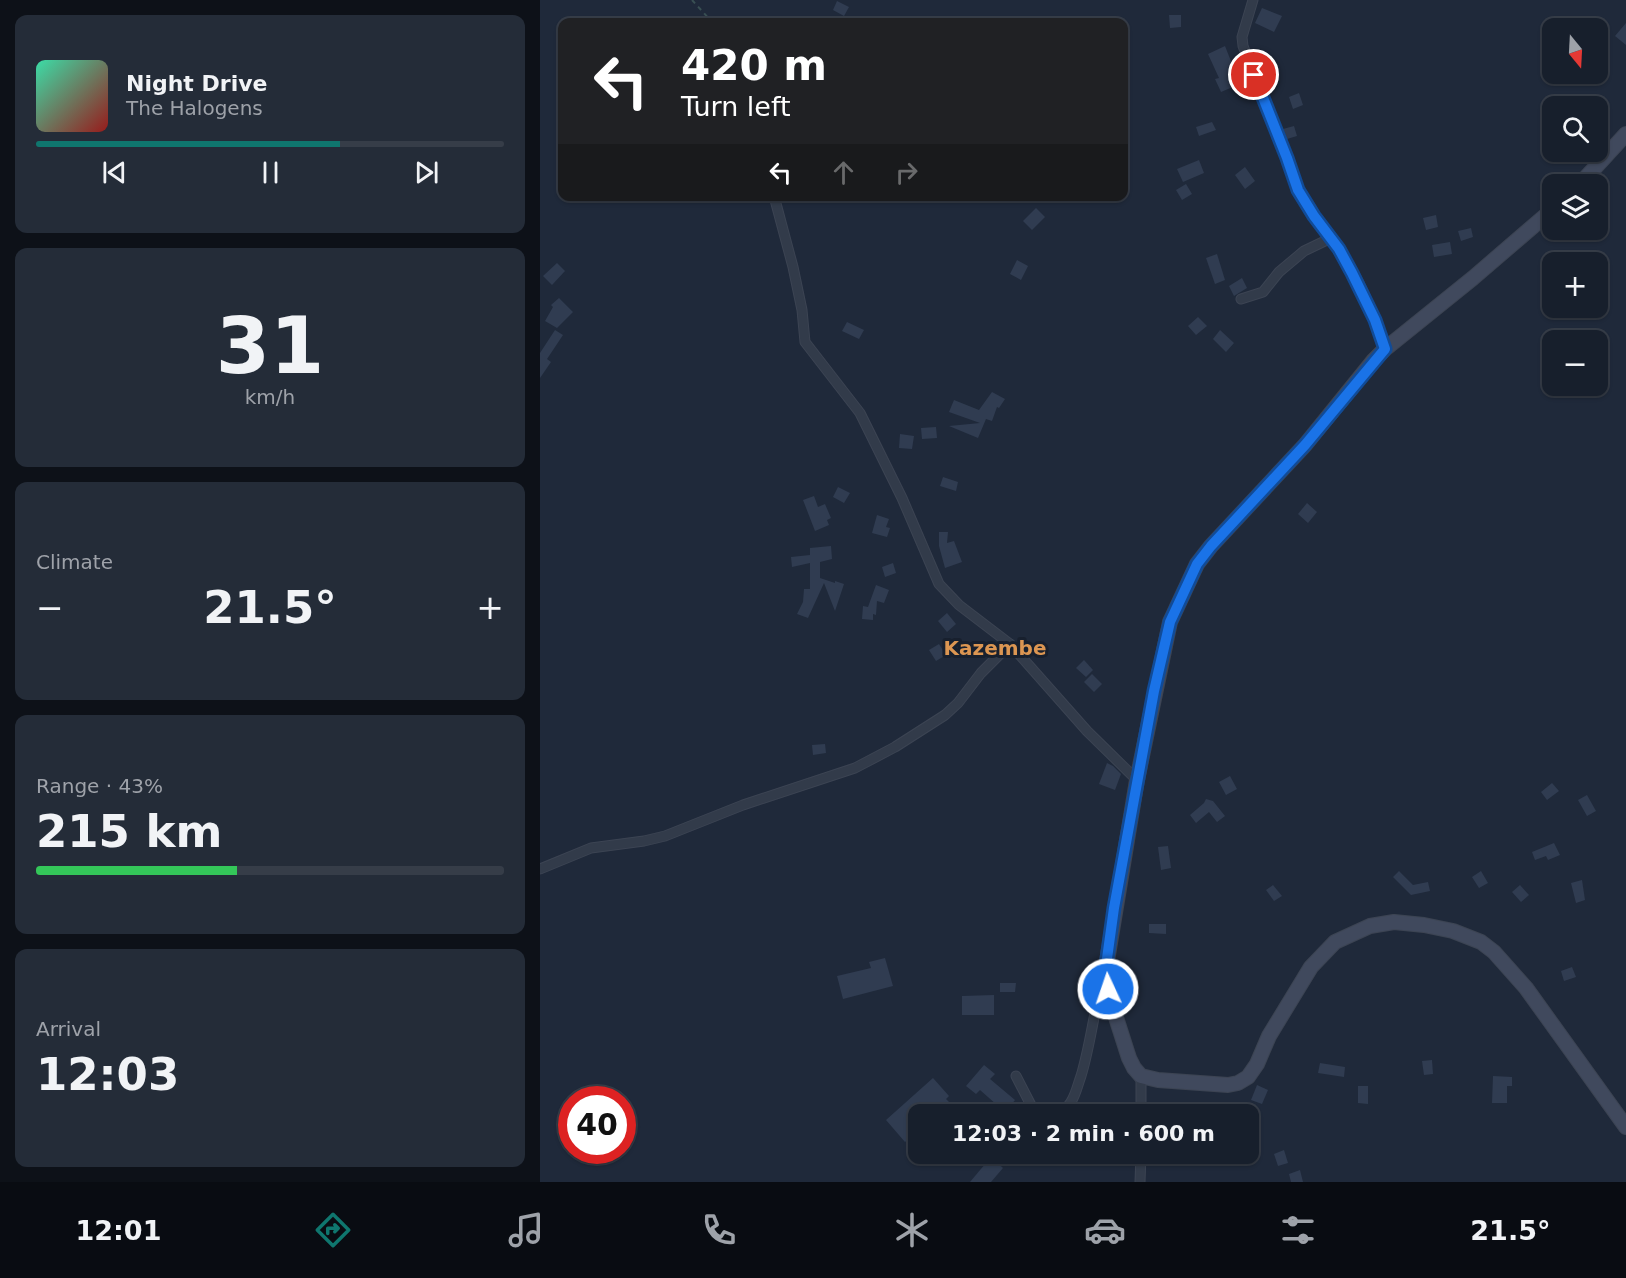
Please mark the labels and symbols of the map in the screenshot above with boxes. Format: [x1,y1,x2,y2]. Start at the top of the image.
north arrow [1542,18,1608,84]
pin [1228,49,1279,100]
district label: Kazembe [944,636,1046,660]
position arrow [1076,957,1140,1021]
speed limit sign: 40 [558,1086,636,1164]

